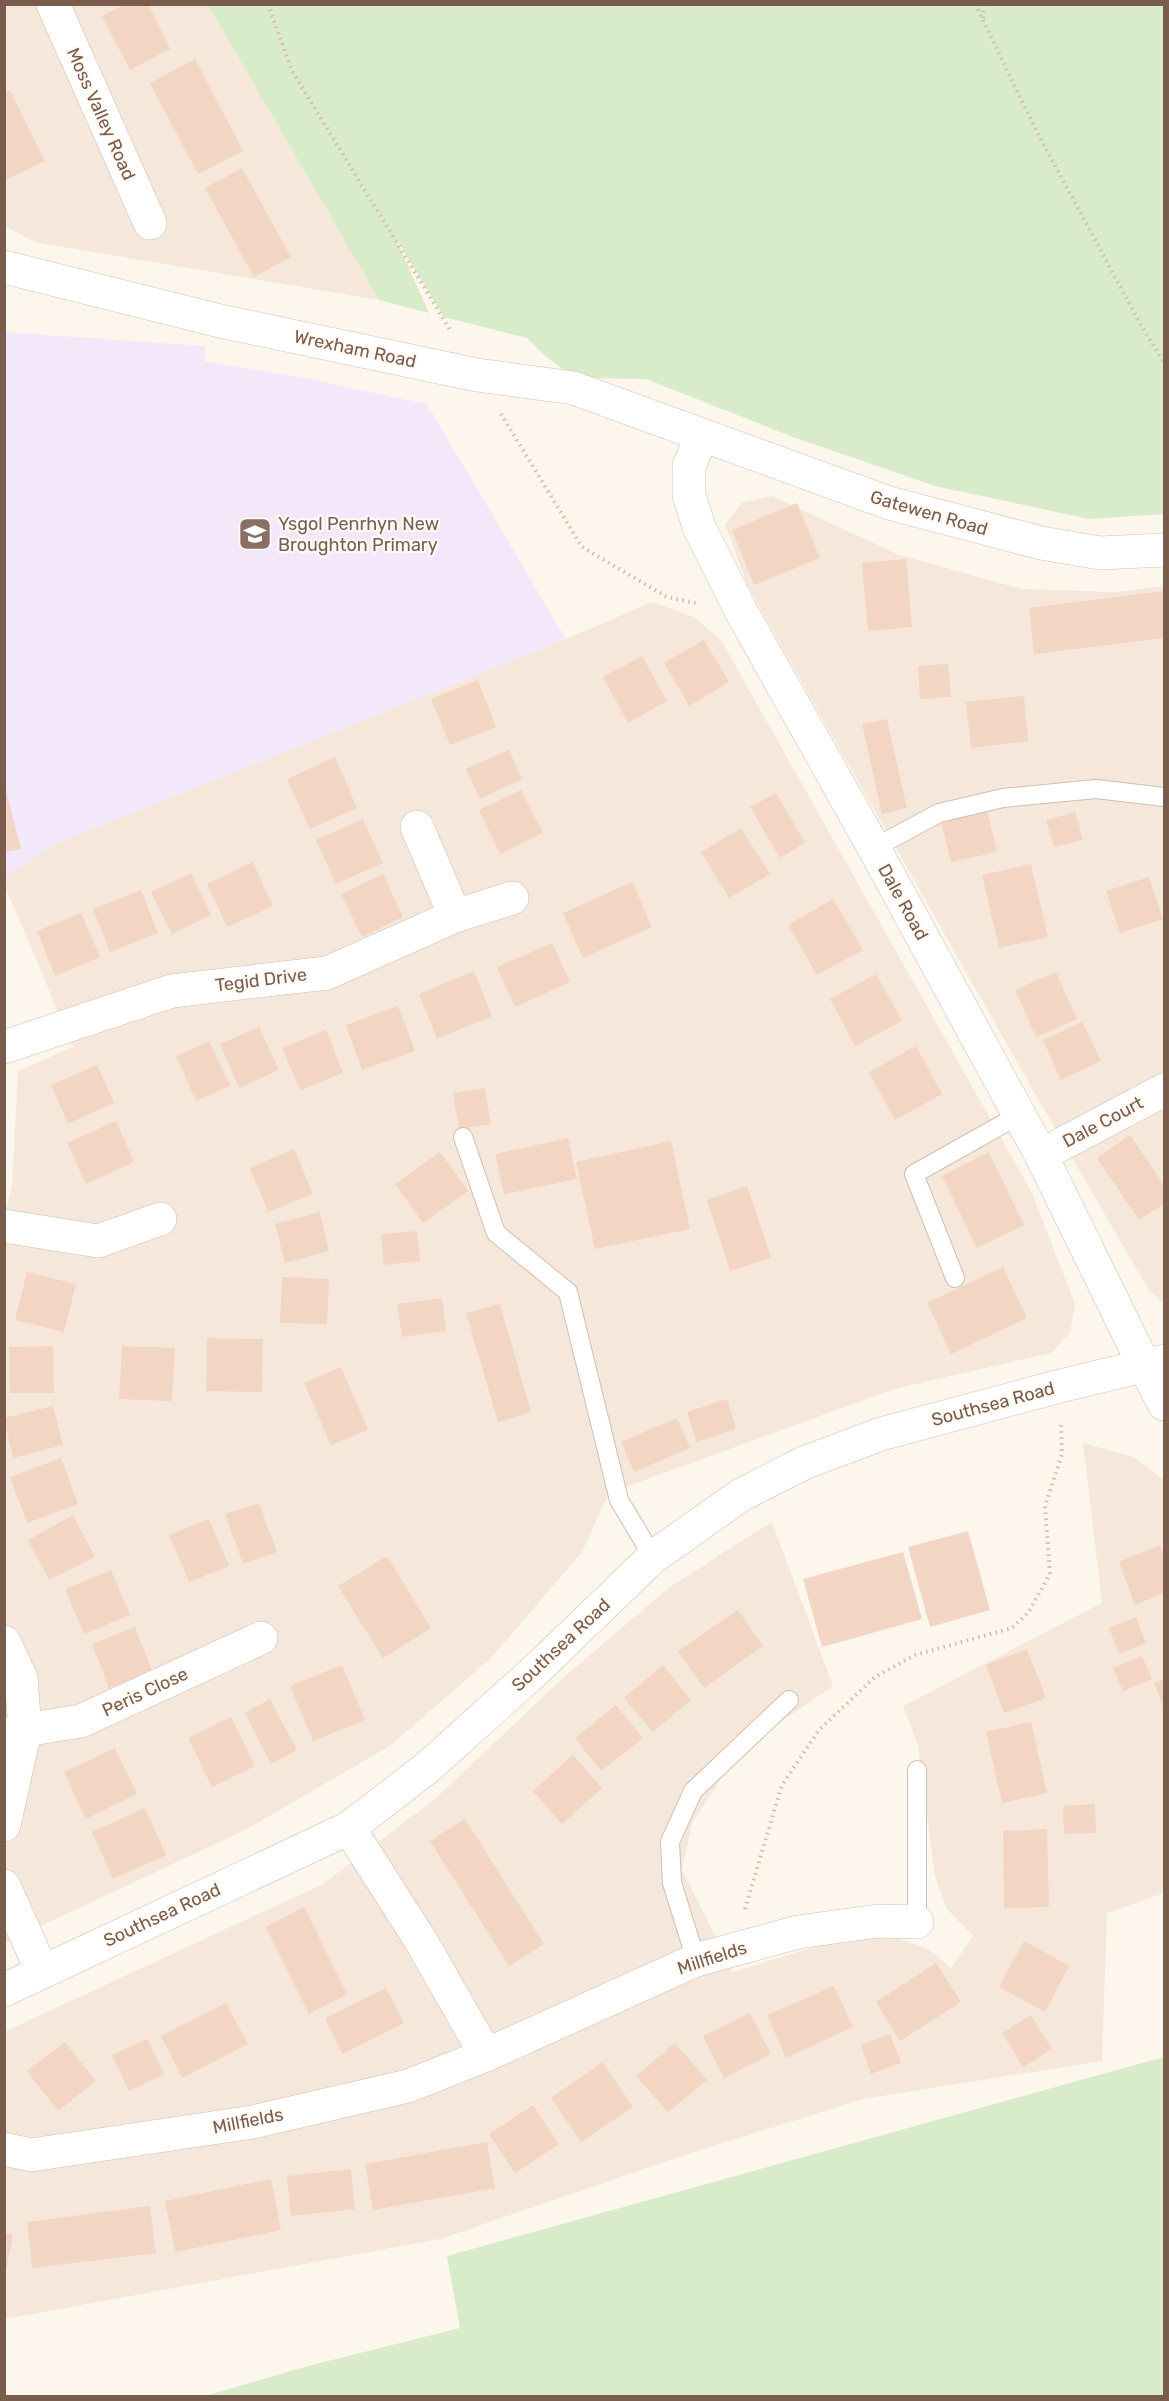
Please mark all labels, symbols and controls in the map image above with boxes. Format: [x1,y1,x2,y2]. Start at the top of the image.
street label: Moss Valley Road [62,44,140,184]
street label: Wrexham Road [292,325,418,373]
street label: Gatewen Road [868,486,990,540]
place label: Ysgol Penrhyn New Broughton Primary [278,513,439,556]
school or university icon: Ysgol Penrhyn New Broughton Primary [237,516,273,552]
street label: Dale Road [873,860,933,944]
street label: Tegid Drive [214,963,308,997]
street label: Dale Court [1059,1092,1147,1152]
street label: Southsea Road [929,1377,1057,1431]
street label: Southsea Road [507,1594,615,1696]
street label: Peris Close [99,1663,191,1721]
street label: Southsea Road [100,1878,224,1952]
street label: Millfields [675,1936,749,1980]
street label: Millfields [211,2103,285,2139]

